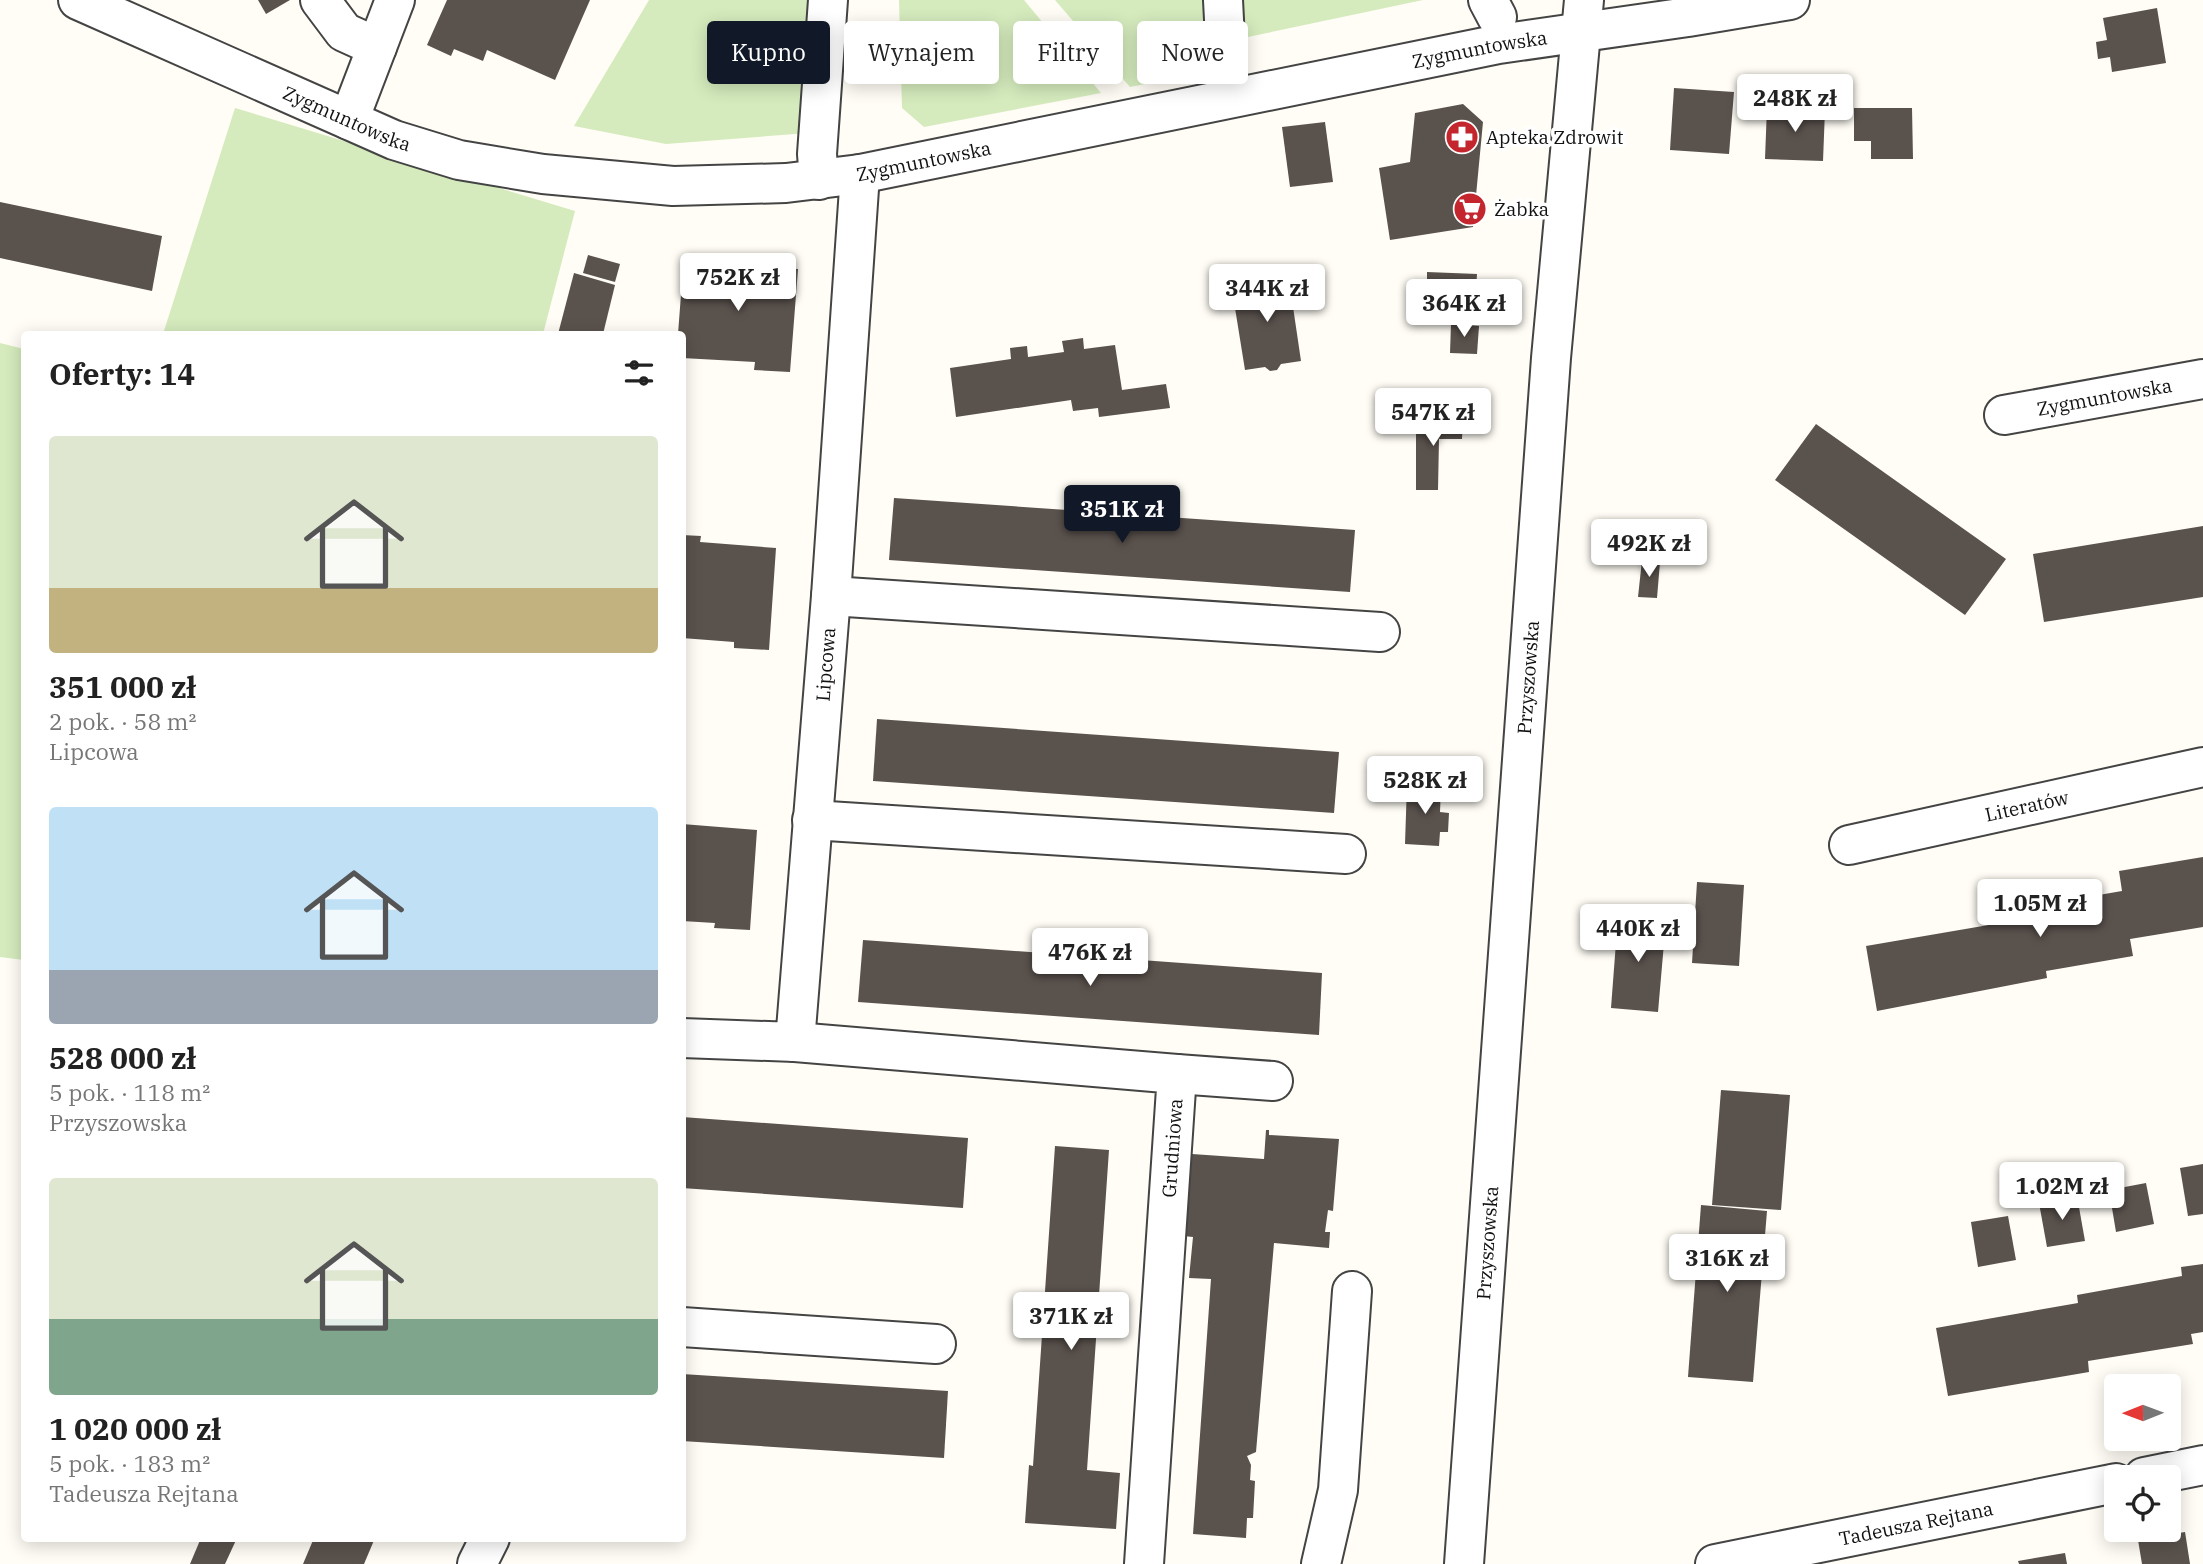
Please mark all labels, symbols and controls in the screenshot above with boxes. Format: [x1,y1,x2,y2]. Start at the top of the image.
chip: Kupno [707,21,830,84]
chip: Wynajem [844,21,999,84]
chip: Filtry [1013,21,1123,84]
chip: Nowe [1137,21,1248,84]
street label: Zygmuntowska [1410,25,1549,73]
pin: 248K zł [1730,74,1860,134]
street label: Zygmuntowska [279,80,414,156]
text: 248K zł [1753,82,1837,112]
pharmacy icon: Apteka Zdrowit [1443,118,1481,156]
place label: Apteka Zdrowit [1486,125,1624,149]
street label: Zygmuntowska [854,136,993,186]
supermarket icon: Żabka [1451,190,1489,228]
place label: Żabka [1494,197,1549,221]
pin: 752K zł [673,254,803,313]
text: 752K zł [696,261,780,291]
pin: 344K zł [1202,264,1332,324]
text: 344K zł [1225,272,1309,302]
pin: 364K zł [1399,280,1529,339]
text: 364K zł [1422,287,1506,317]
text: Oferty: 14 [49,354,195,393]
icon: filters [620,354,658,392]
street label: Zygmuntowska [2035,373,2174,421]
pin: 547K zł [1368,388,1498,448]
text: 547K zł [1391,396,1475,426]
icon: home [291,481,417,607]
pin: 351K zł [1057,486,1187,545]
text: 351K zł [1080,493,1164,523]
pin: 492K zł [1584,520,1714,579]
text: 492K zł [1607,527,1691,557]
street label: Przyszowska [1512,619,1544,735]
street label: Lipcowa [811,626,840,702]
text: 351 000 zł [49,667,196,706]
text: 2 pok. · 58 m² [49,706,196,736]
text: Lipcowa [49,736,139,766]
pin: 528K zł [1360,756,1490,816]
text: 528K zł [1383,764,1467,794]
street label: Literatów [1983,785,2071,827]
icon: home [291,852,417,978]
pin: 1.05M zł [1968,880,2112,939]
text: 1.05M zł [1993,887,2087,917]
pin: 440K zł [1573,904,1703,964]
text: 440K zł [1596,912,1680,942]
pin: 476K zł [1025,928,1155,988]
text: 476K zł [1048,936,1132,966]
text: 528 000 zł [49,1038,196,1077]
text: 5 pok. · 118 m² [49,1077,210,1107]
street label: Grudniowa [1157,1098,1187,1198]
text: Przyszowska [49,1107,187,1137]
pin: 1.02M zł [1990,1162,2134,1222]
text: 1.02M zł [2015,1170,2109,1200]
street label: Przyszowska [1471,1185,1503,1301]
icon: home [291,1223,417,1349]
pin: 316K zł [1662,1234,1792,1294]
text: 316K zł [1685,1242,1769,1272]
pin: 371K zł [1006,1292,1136,1352]
text: 371K zł [1029,1300,1113,1330]
north arrow [2104,1374,2180,1451]
map controls [2104,1374,2181,1542]
text: 1 020 000 zł [49,1409,221,1448]
text: 5 pok. · 183 m² [49,1448,210,1478]
button: locate [2104,1465,2181,1542]
text: Tadeusza Rejtana [49,1478,239,1508]
street label: Tadeusza Rejtana [1837,1496,1995,1551]

